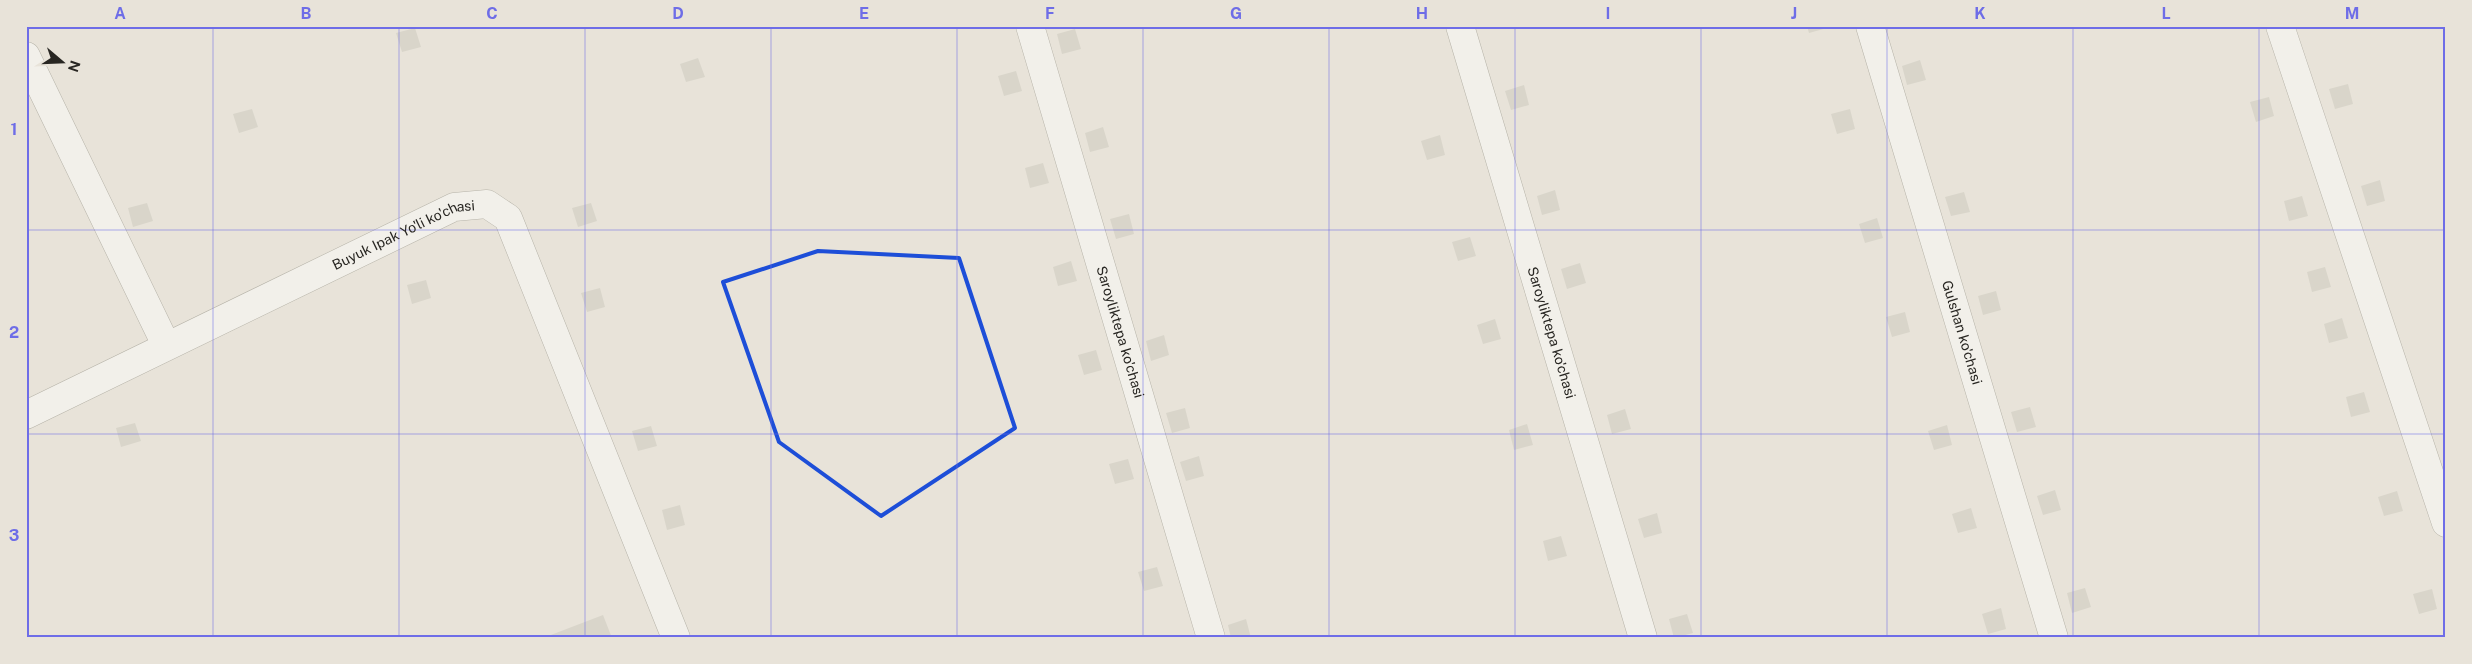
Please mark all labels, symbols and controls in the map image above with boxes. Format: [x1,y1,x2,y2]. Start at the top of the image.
text: A [114,4,126,23]
text: B [301,4,312,23]
text: C [486,4,498,23]
text: D [672,4,684,23]
text: E [859,4,869,23]
text: F [1045,4,1055,23]
text: G [1230,4,1242,23]
text: H [1416,4,1428,23]
text: I [1606,4,1610,23]
text: J [1791,4,1797,23]
text: K [1974,4,1986,23]
text: L [2161,4,2171,23]
text: M [2345,4,2359,23]
north arrow [38,38,88,88]
text: N [65,58,84,74]
text: 1 [11,120,17,139]
street label: Buyuk Ipak Yo'li ko'chasi [330,197,475,273]
street label: Saroyliktepa ko'chasi [1093,264,1148,400]
street label: Saroyliktepa ko'chasi [1524,265,1579,400]
street label: Gulshan ko'chasi [1939,278,1985,386]
text: 2 [9,323,19,342]
text: 3 [9,526,19,545]

